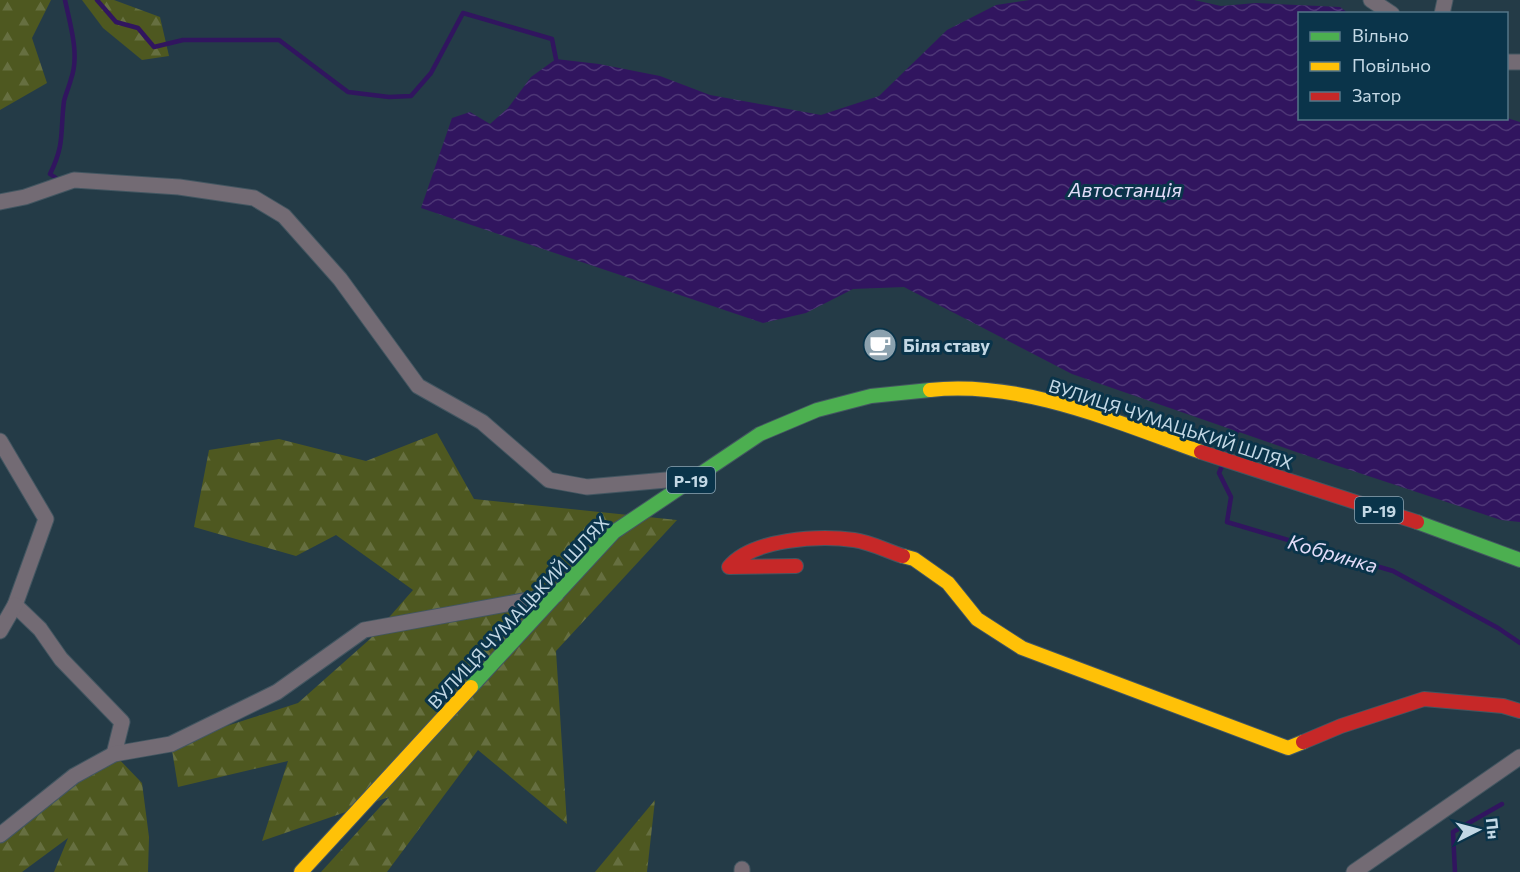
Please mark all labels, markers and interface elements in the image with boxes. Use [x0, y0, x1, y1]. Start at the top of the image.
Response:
legend [1298, 12, 1508, 120]
text: Вільно [1352, 24, 1409, 46]
text: Повільно [1352, 54, 1431, 76]
text: Затор [1352, 84, 1401, 106]
water label: Автостанція [1067, 177, 1182, 201]
cafe icon: Біля ставу [862, 327, 898, 363]
place label: Біля ставу [903, 334, 990, 356]
street label: ВУЛИЦЯ ЧУМАЦЬКИЙ ШЛЯХ [1046, 374, 1296, 474]
road number: Р-19 [667, 467, 715, 493]
road number: Р-19 [1355, 497, 1403, 523]
street label: ВУЛИЦЯ ЧУМАЦЬКИЙ ШЛЯХ [423, 511, 613, 713]
water label: Кобринка [1285, 529, 1381, 577]
north arrow [1448, 800, 1508, 860]
text: Пн [1483, 817, 1504, 840]

